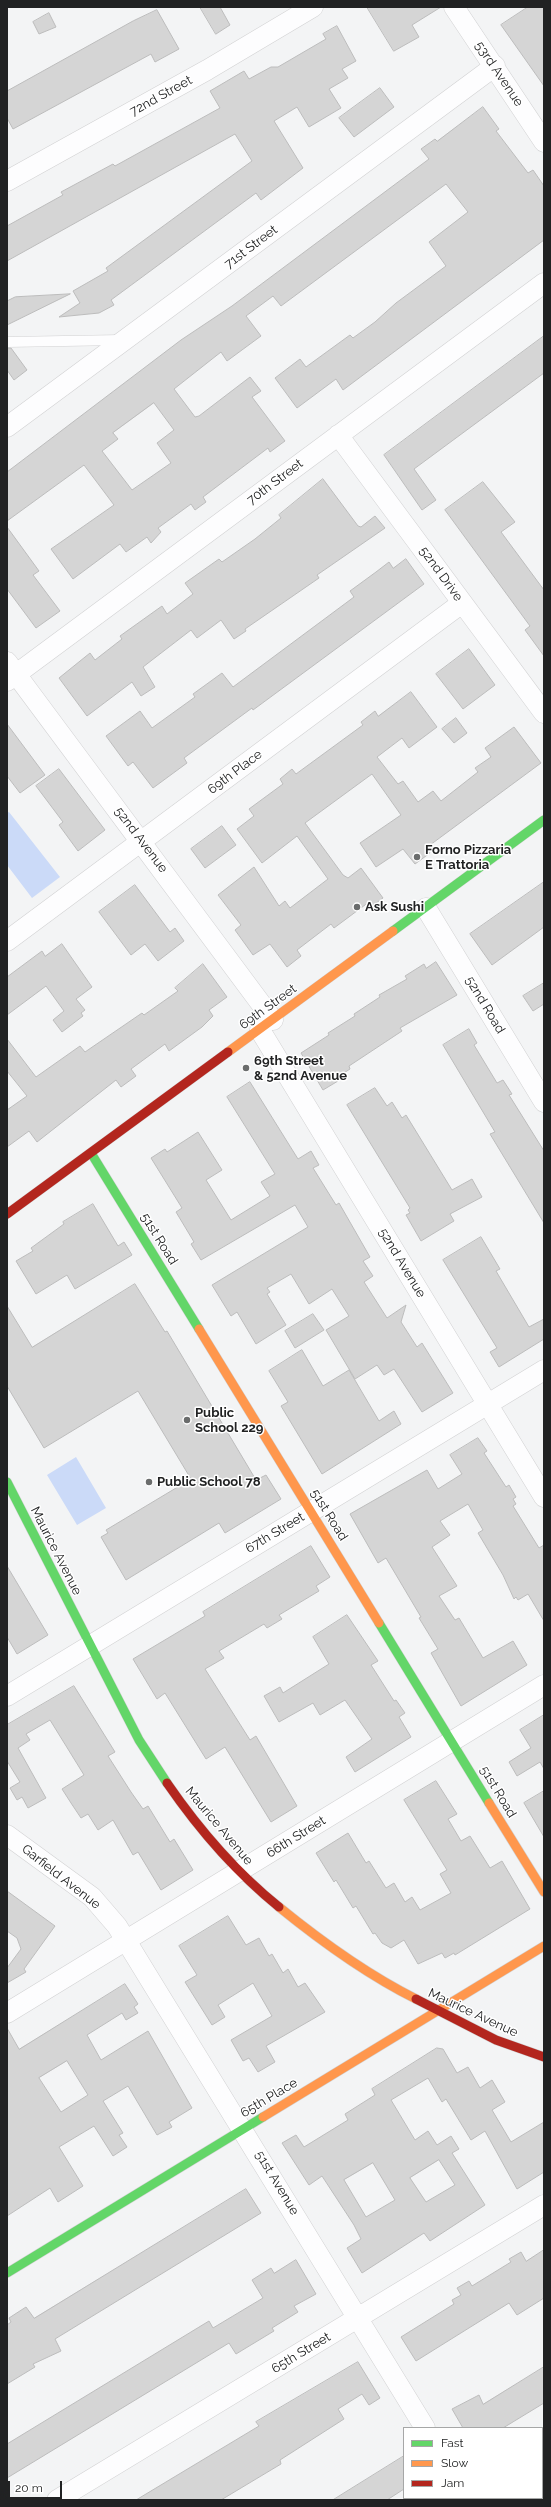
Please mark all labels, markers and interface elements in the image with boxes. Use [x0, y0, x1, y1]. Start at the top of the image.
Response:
street label: 53rd Avenue [471, 38, 527, 110]
street label: 72nd Street [127, 73, 195, 119]
street label: 71st Street [221, 222, 281, 272]
street label: 70th Street [244, 456, 306, 508]
street label: 52nd Drive [416, 544, 466, 604]
street label: 69th Place [205, 746, 265, 798]
street label: 52nd Avenue [111, 804, 171, 876]
place label: Forno Pizzaria E Trattoria [425, 842, 511, 873]
marker: Forno Pizzaria E Trattoria [412, 852, 422, 862]
place label: Ask Sushi [365, 899, 424, 915]
marker: Ask Sushi [352, 902, 362, 912]
street label: 52nd Road [462, 974, 508, 1036]
street label: 69th Street [236, 981, 300, 1033]
place label: 69th Street & 52nd Avenue [254, 1053, 347, 1084]
marker: 69th Street & 52nd Avenue [241, 1063, 251, 1073]
street label: 51st Road [137, 1210, 181, 1268]
street label: 52nd Avenue [375, 1225, 429, 1301]
place label: Public School 229 [195, 1405, 263, 1436]
marker: Public School 229 [182, 1415, 192, 1425]
place label: Public School 78 [157, 1474, 261, 1490]
marker: Public School 78 [144, 1477, 154, 1487]
street label: 51st Road [307, 1486, 351, 1544]
street label: Maurice Avenue [27, 1504, 85, 1598]
street label: 67th Street [243, 1509, 307, 1557]
street label: 51st Road [476, 1763, 520, 1821]
street label: Maurice Avenue [182, 1784, 256, 1868]
street label: 66th Street [263, 1813, 329, 1861]
street label: Garfield Avenue [18, 1841, 104, 1913]
street label: Maurice Avenue [426, 1985, 520, 2041]
street label: 65th Place [238, 2075, 300, 2121]
street label: 51st Avenue [252, 2148, 302, 2218]
street label: 65th Street [269, 2329, 333, 2377]
legend [403, 2427, 543, 2499]
text: Fast [441, 2436, 464, 2450]
text: Slow [441, 2456, 468, 2470]
scale bar [10, 2473, 64, 2499]
text: Jam [441, 2476, 464, 2490]
text: 20 m [15, 2481, 43, 2495]

